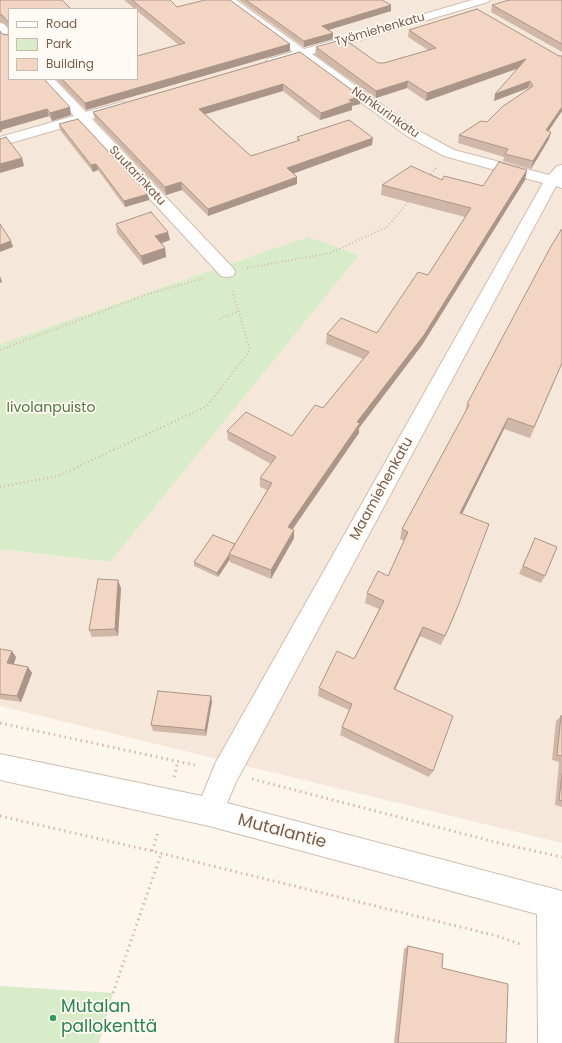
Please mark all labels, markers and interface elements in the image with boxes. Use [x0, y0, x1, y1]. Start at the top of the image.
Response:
legend [8, 8, 138, 80]
street label: Työmiehenkatu [333, 10, 427, 50]
text: Road [46, 15, 77, 32]
text: Park [46, 35, 72, 52]
text: Building [46, 55, 94, 72]
street label: Nahkurinkatu [348, 84, 422, 142]
street label: Suutarinkatu [106, 143, 168, 209]
park label: Iivolanpuisto [7, 400, 95, 416]
street label: Maamiehenkatu [347, 435, 417, 543]
street label: Mutalantie [236, 810, 328, 854]
place label: Mutalan pallokenttä [61, 998, 157, 1038]
marker: Mutalan pallokenttä [48, 1013, 58, 1023]

